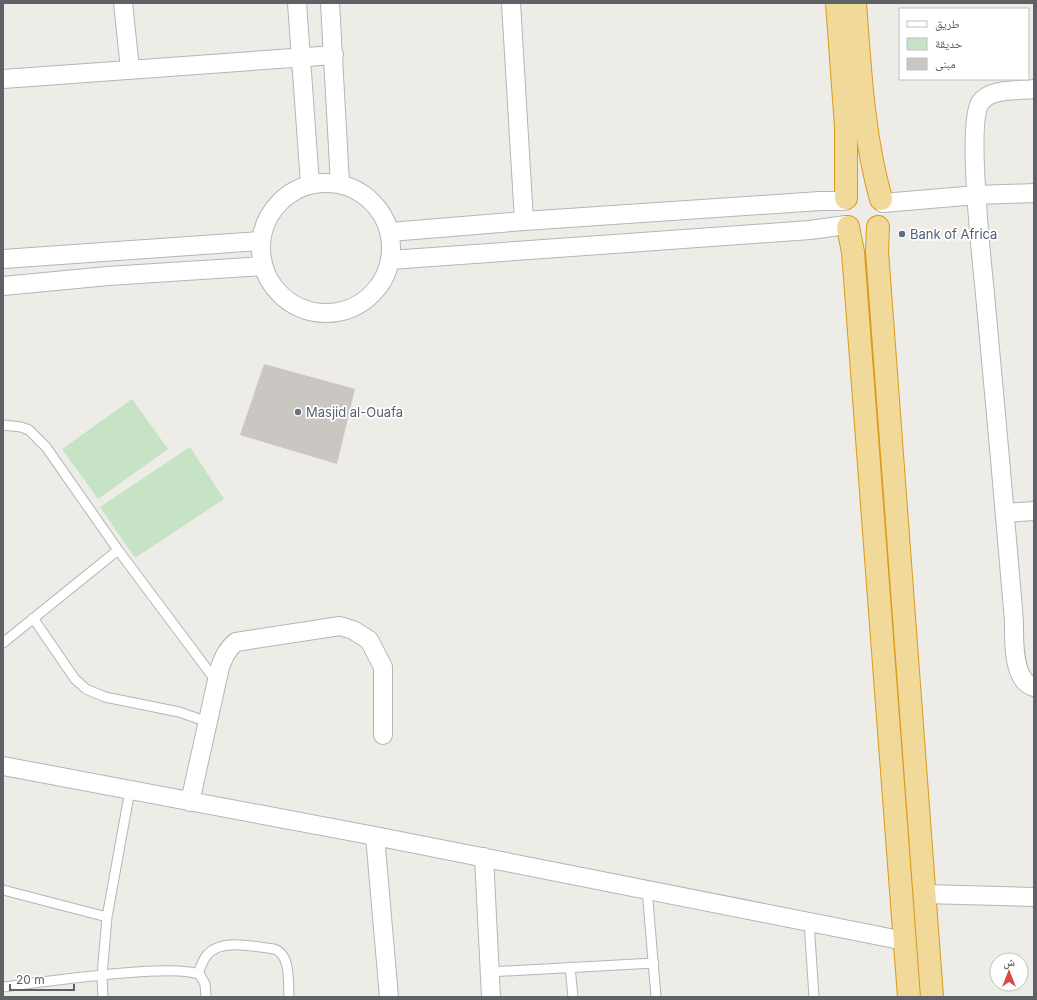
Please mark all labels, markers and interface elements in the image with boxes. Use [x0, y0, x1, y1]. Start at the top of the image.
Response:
legend [899, 8, 1029, 80]
text: طريق [935, 16, 960, 31]
text: حديقة [935, 36, 963, 51]
text: مبنى [935, 56, 956, 71]
place label: Bank of Africa [910, 226, 997, 242]
marker: Bank of Africa [897, 229, 907, 239]
place label: Masjid al-Ouafa [306, 404, 403, 420]
marker: Masjid al-Ouafa [293, 407, 303, 417]
north arrow [989, 952, 1029, 992]
text: ش [1003, 955, 1015, 970]
scale bar [10, 966, 74, 992]
text: 20 m [16, 972, 45, 987]

